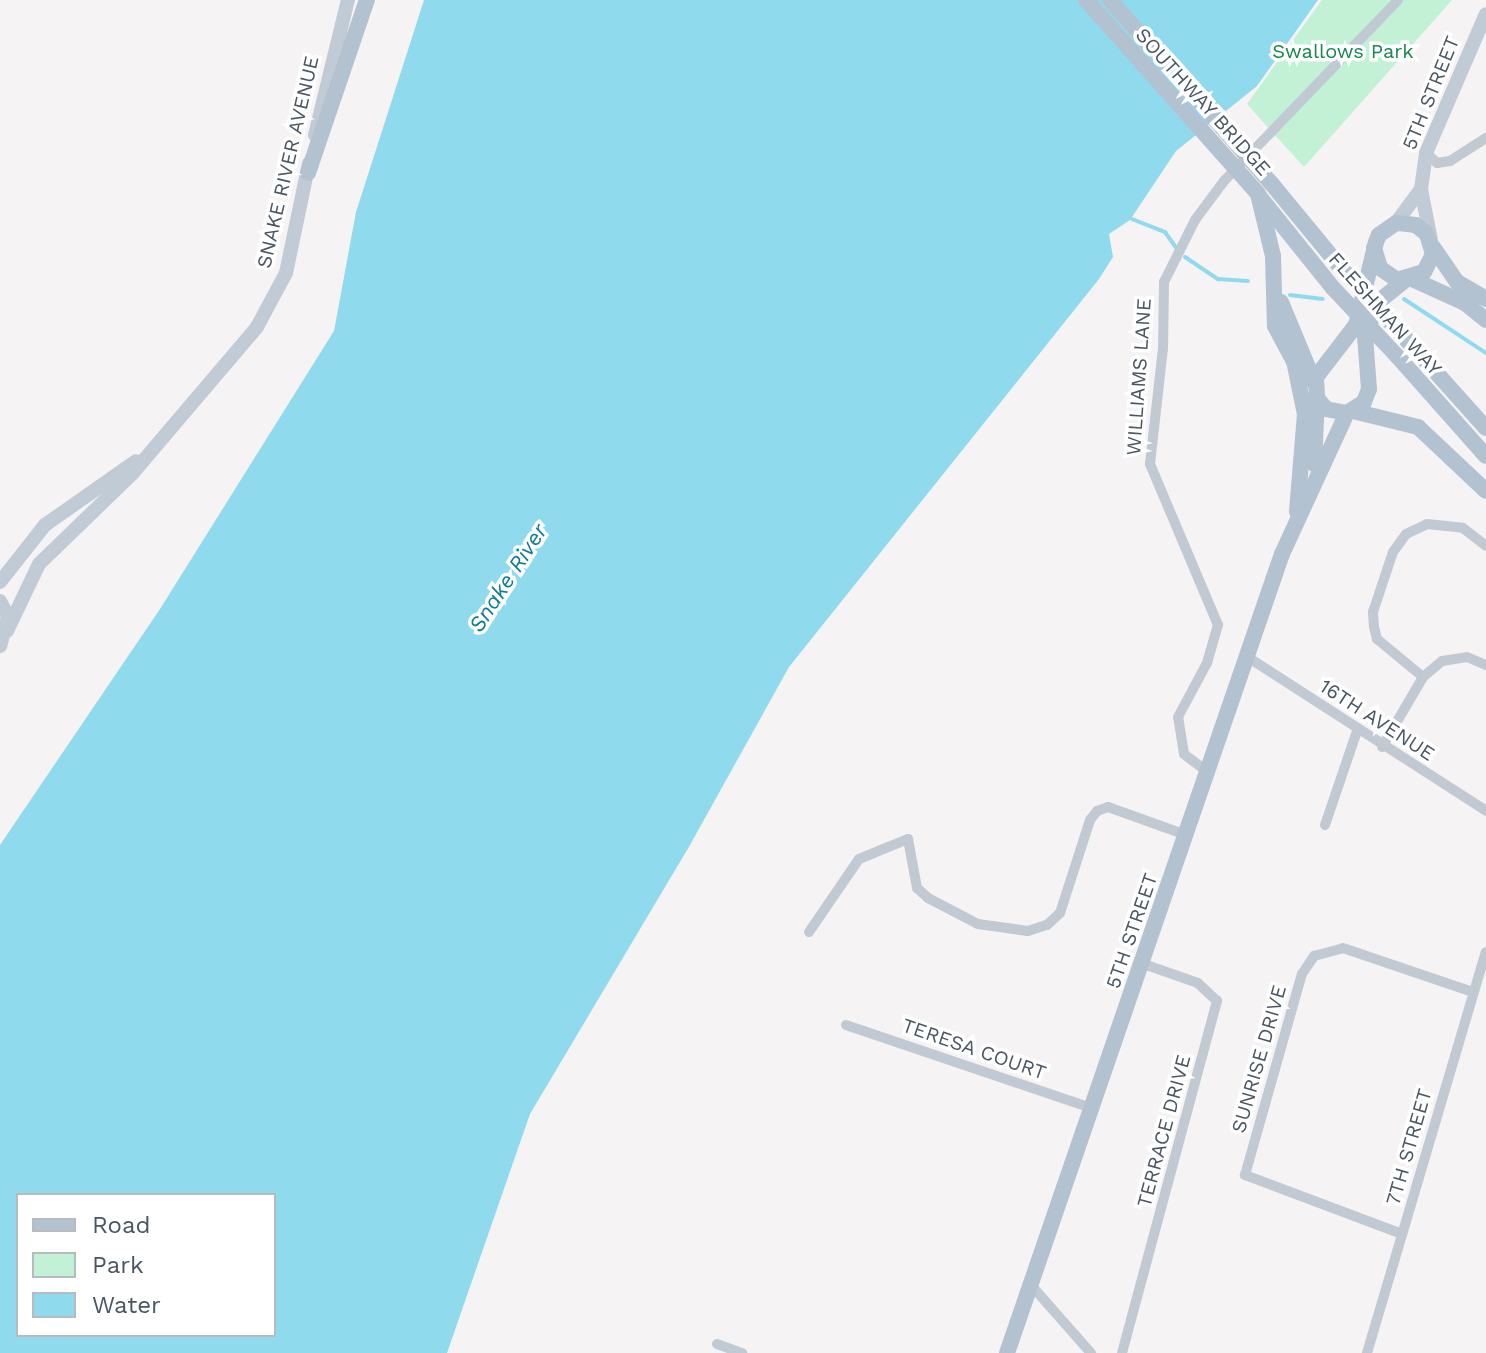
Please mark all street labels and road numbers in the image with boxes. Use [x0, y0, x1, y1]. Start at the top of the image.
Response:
street label: SOUTHWAY BRIDGE [1130, 23, 1276, 181]
street label: 5TH STREET [1397, 33, 1465, 153]
street label: SNAKE RIVER AVENUE [252, 53, 324, 271]
street label: FLESHMAN WAY [1323, 247, 1447, 381]
street label: WILLIAMS LANE [1122, 298, 1156, 456]
street label: 16TH AVENUE [1315, 674, 1439, 766]
street label: 5TH STREET [1101, 870, 1163, 992]
street label: SUNRISE DRIVE [1226, 982, 1292, 1136]
street label: TERESA COURT [899, 1013, 1049, 1085]
street label: TERRACE DRIVE [1132, 1052, 1196, 1210]
street label: 7TH STREET [1381, 1086, 1437, 1208]

